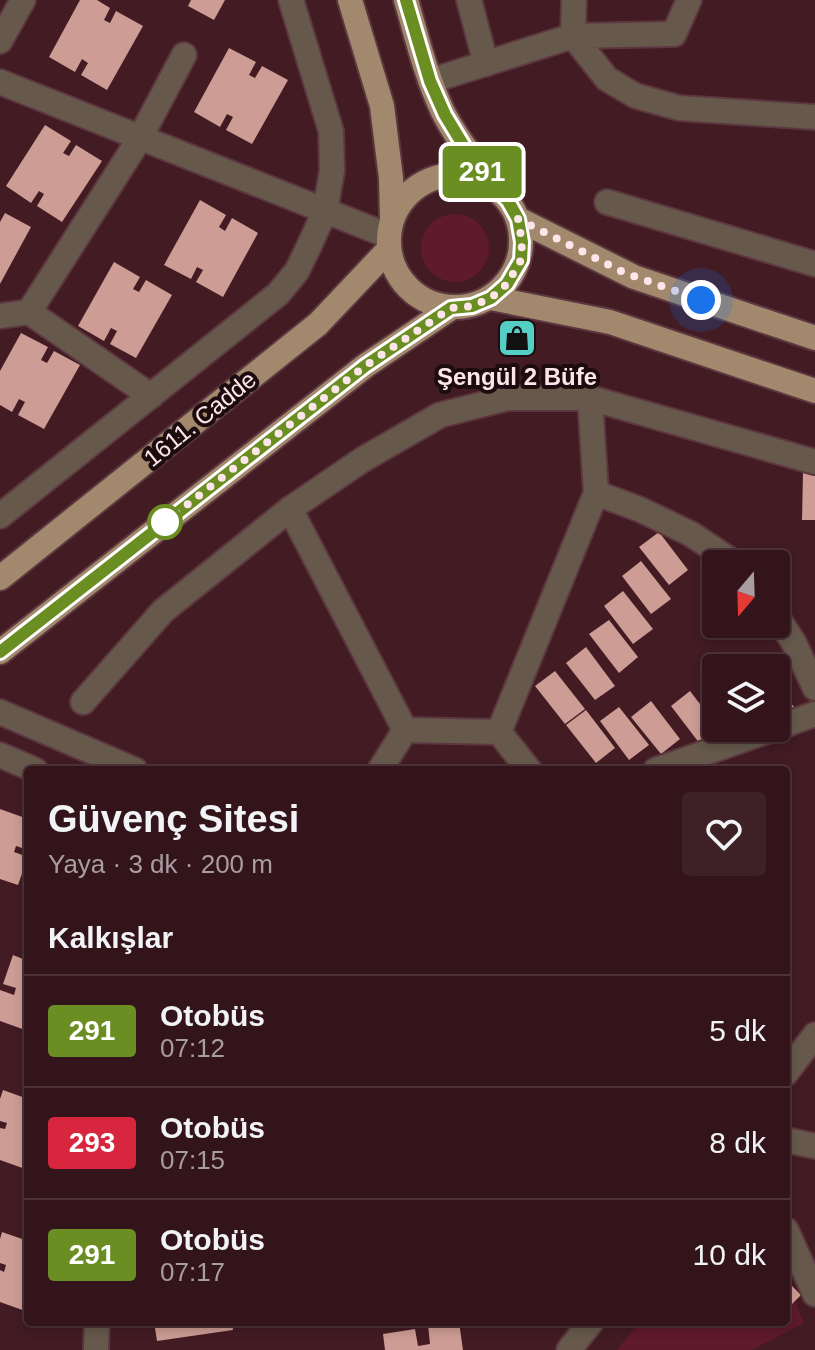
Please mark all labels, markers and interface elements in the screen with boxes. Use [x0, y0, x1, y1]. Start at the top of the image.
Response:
line badge: 291 [436, 146, 528, 198]
text: 291 [459, 156, 505, 187]
your location [681, 280, 721, 320]
shop icon: Şengül 2 Büfe [496, 317, 538, 359]
place label: Şengül 2 Büfe [437, 363, 597, 390]
street label: 1611. Cadde [138, 365, 261, 472]
unlabelled marker [148, 505, 182, 539]
north arrow [702, 550, 790, 638]
map controls [702, 550, 790, 742]
button: layers [702, 654, 790, 742]
button: heart [682, 792, 766, 876]
text: Güvenç Sitesi [48, 798, 299, 840]
text: Yaya · 3 dk · 200 m [48, 849, 273, 879]
text: Kalkışlar [48, 921, 173, 954]
text: Otobüs [160, 999, 265, 1032]
text: 5 dk [709, 1014, 766, 1047]
text: 291 [69, 1015, 115, 1046]
text: 07:12 [160, 1033, 225, 1063]
text: Otobüs [160, 1111, 265, 1144]
text: 8 dk [709, 1126, 766, 1159]
text: 293 [69, 1127, 115, 1158]
text: 07:15 [160, 1145, 225, 1175]
text: Otobüs [160, 1223, 265, 1256]
text: 10 dk [693, 1238, 766, 1271]
text: 291 [69, 1239, 115, 1270]
text: 07:17 [160, 1257, 225, 1287]

